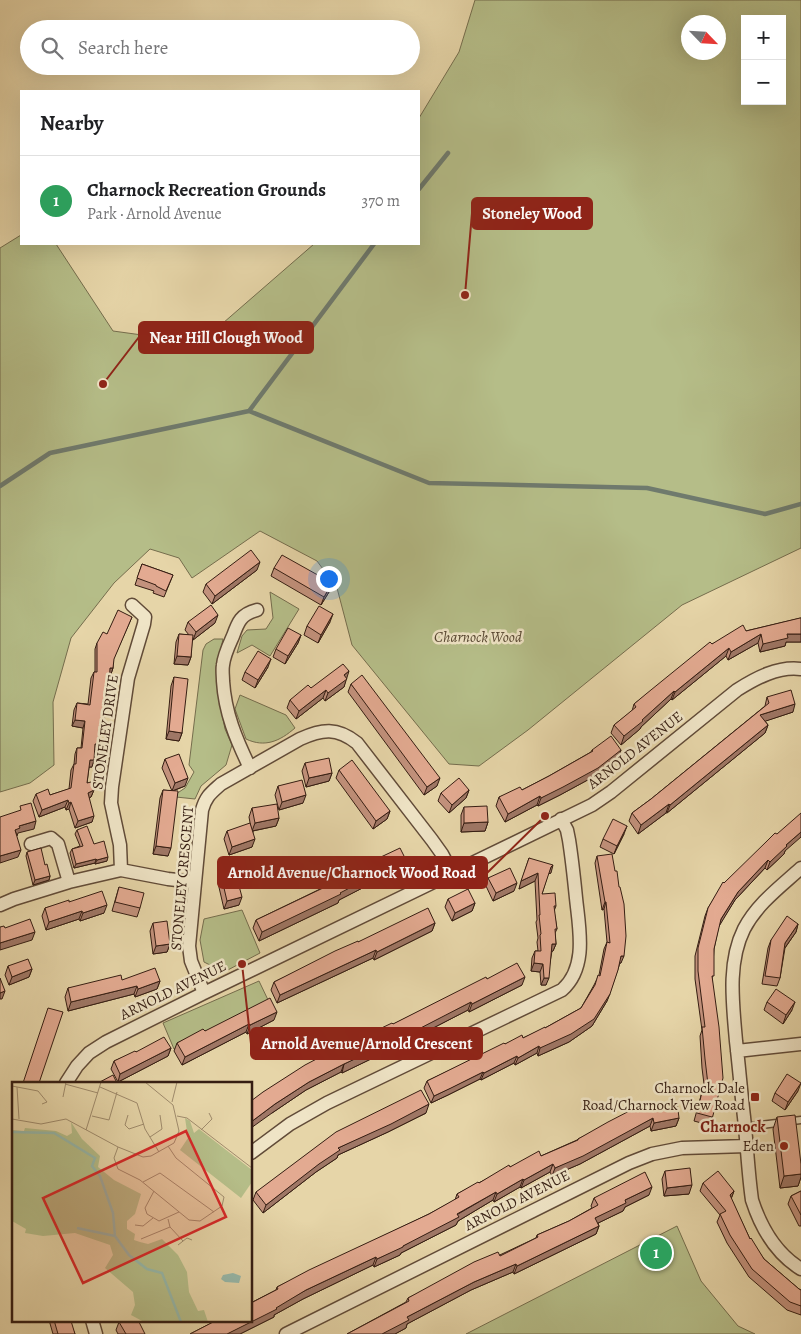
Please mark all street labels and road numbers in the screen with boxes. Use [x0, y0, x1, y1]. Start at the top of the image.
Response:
street label: STONELEY DRIVE [87, 673, 123, 791]
street label: ARNOLD AVENUE [582, 706, 687, 794]
street label: STONELEY CRESCENT [166, 804, 198, 951]
street label: ARNOLD AVENUE [116, 956, 229, 1025]
street label: ARNOLD AVENUE [460, 1165, 573, 1236]

